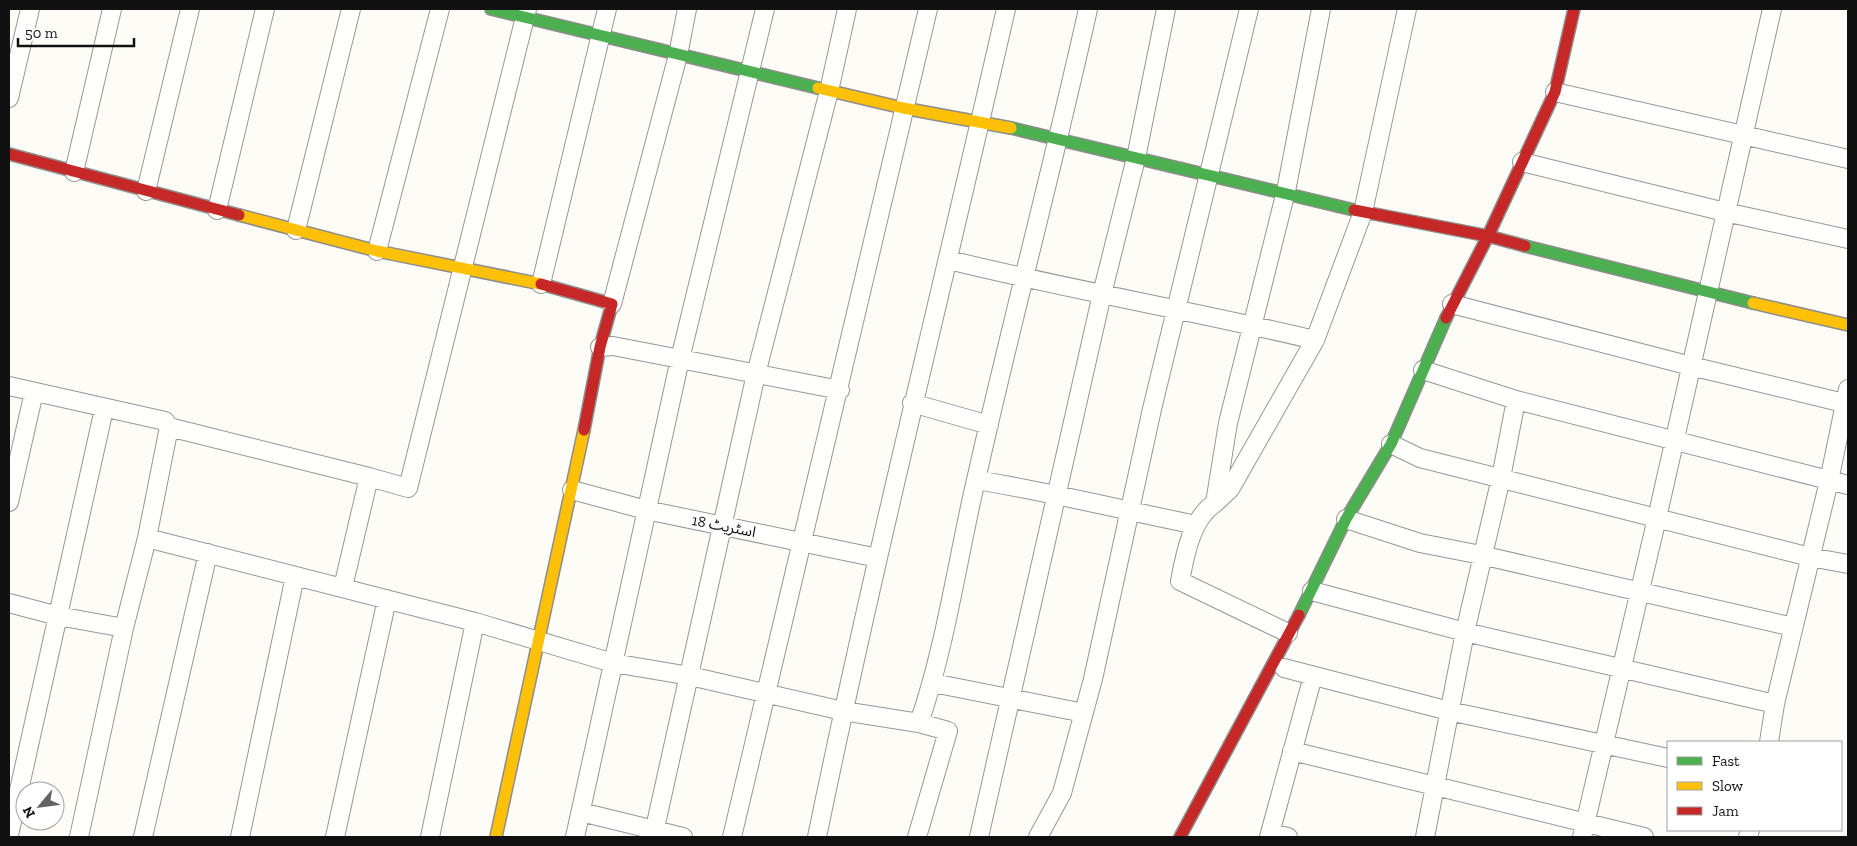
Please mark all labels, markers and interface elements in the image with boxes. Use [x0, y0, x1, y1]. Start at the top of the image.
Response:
scale bar [18, 15, 134, 47]
text: 50 m [25, 24, 58, 42]
street label: اسٹریٹ 18 [691, 511, 757, 541]
legend [1667, 741, 1842, 831]
text: Fast [1712, 752, 1740, 770]
text: Slow [1712, 777, 1744, 795]
north arrow [15, 781, 65, 831]
text: Jam [1712, 802, 1739, 820]
text: N [19, 803, 39, 821]

